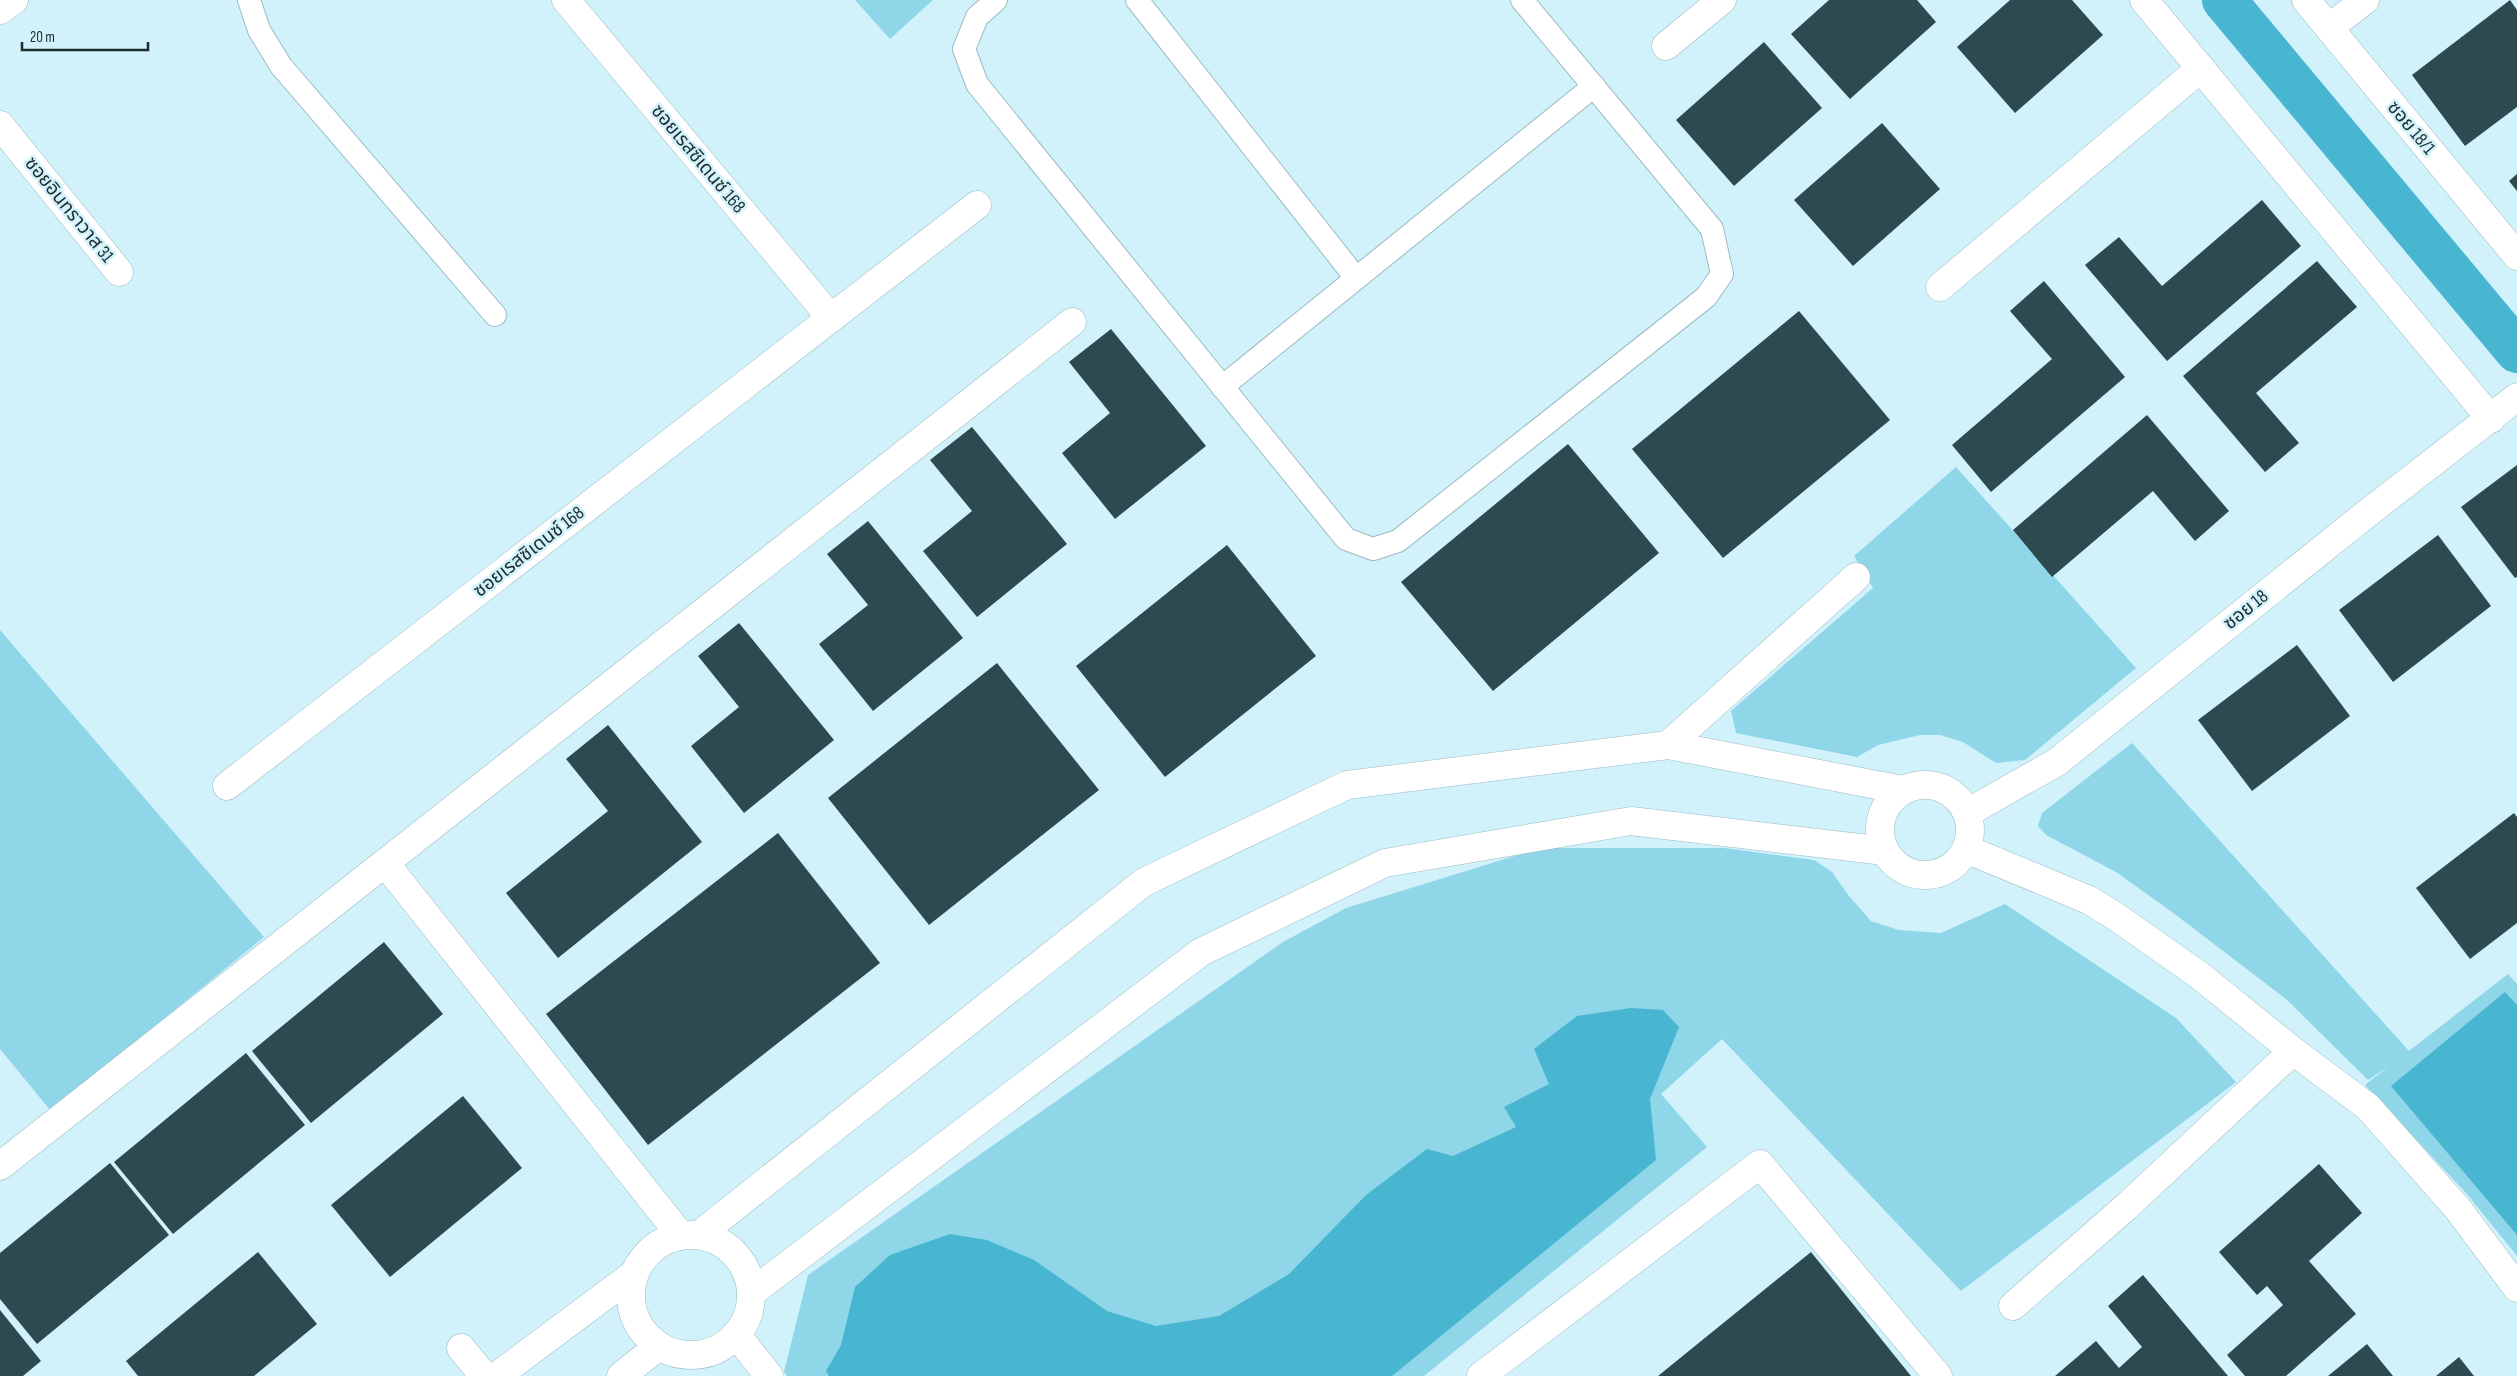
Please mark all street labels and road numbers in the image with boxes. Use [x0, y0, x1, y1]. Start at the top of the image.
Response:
street label: ซอย 18/1 [2382, 97, 2440, 160]
street label: ซอยเรสซิเดนซ์ 168 [646, 100, 750, 218]
street label: ซอยอินทราวาส 31 [19, 152, 119, 268]
street label: ซอยเรสซิเดนซ์ 168 [469, 502, 589, 602]
street label: ซอย 18 [2219, 585, 2273, 635]

